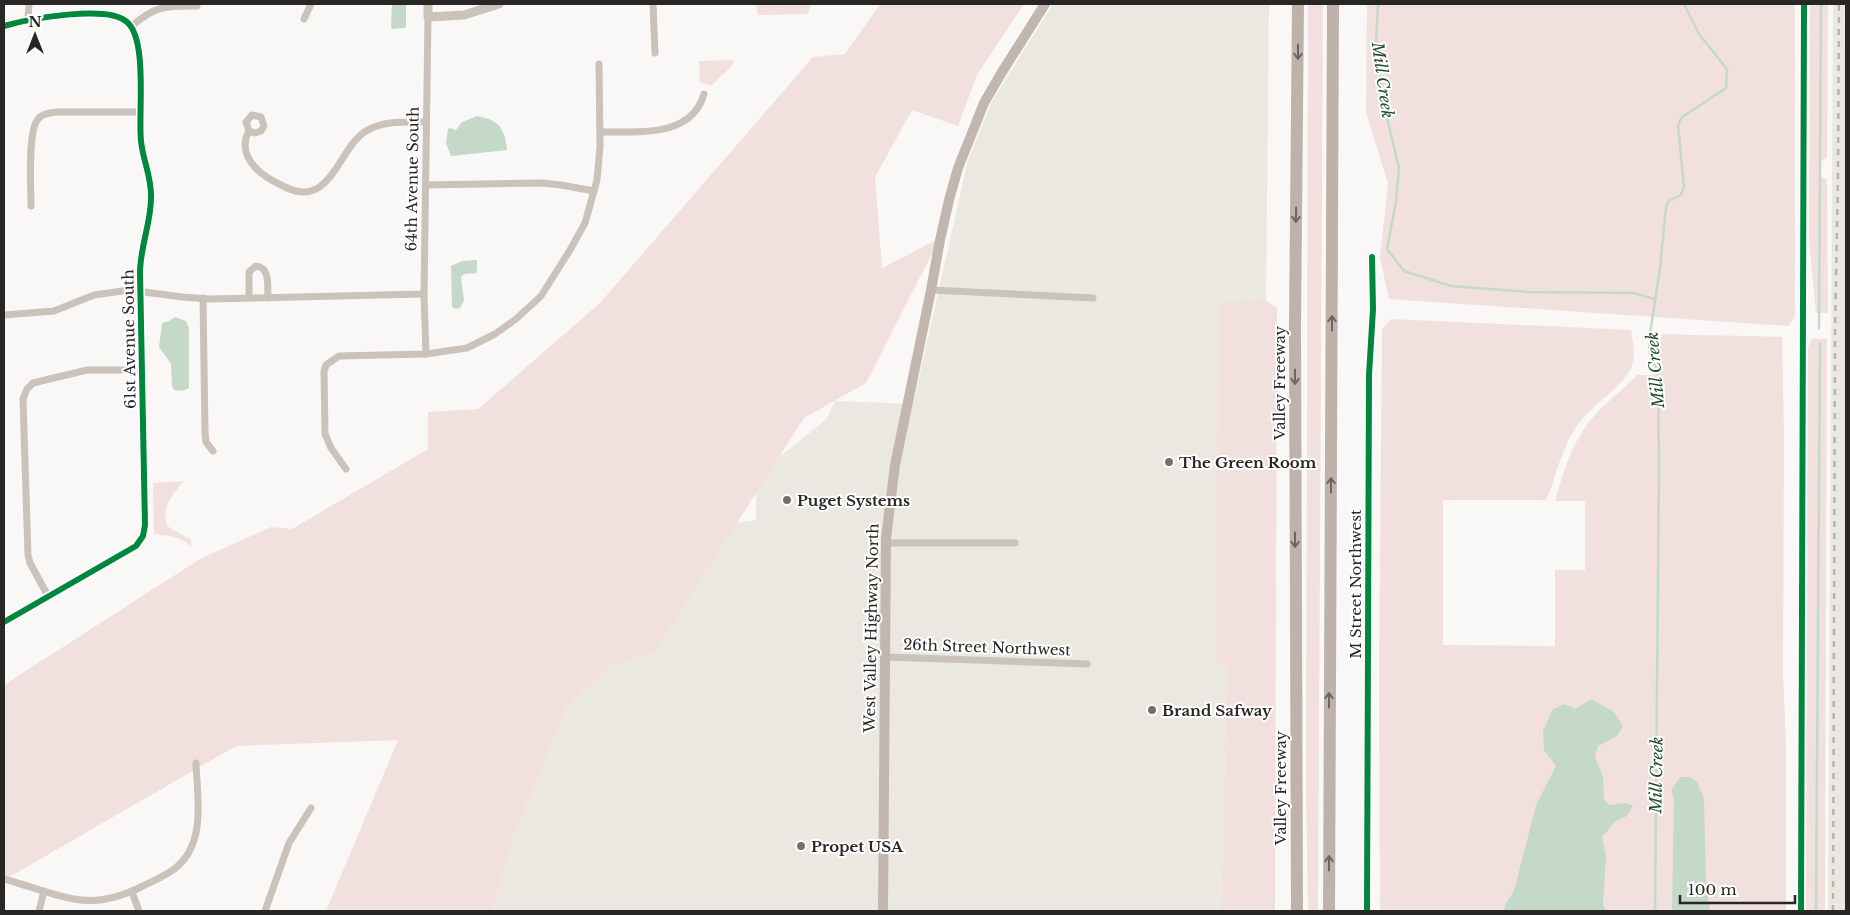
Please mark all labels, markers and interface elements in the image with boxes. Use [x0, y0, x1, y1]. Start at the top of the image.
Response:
north arrow [10, 10, 60, 60]
text: N [28, 13, 42, 31]
water label: Mill Creek [1368, 40, 1398, 119]
one-way arrow [1293, 44, 1303, 60]
street label: 64th Avenue South [401, 106, 423, 252]
one-way arrow [1291, 206, 1301, 223]
street label: 61st Avenue South [118, 269, 140, 409]
one-way arrow [1327, 315, 1337, 331]
street label: Valley Freeway [1270, 325, 1289, 441]
water label: Mill Creek [1642, 331, 1668, 410]
one-way arrow [1290, 369, 1300, 385]
place label: The Green Room [1179, 453, 1317, 472]
marker: The Green Room [1163, 456, 1175, 468]
one-way arrow [1326, 477, 1336, 494]
place label: Puget Systems [797, 491, 910, 510]
marker: Puget Systems [781, 494, 793, 506]
street label: M Street Northwest [1346, 509, 1365, 659]
street label: West Valley Highway North [860, 523, 882, 734]
one-way arrow [1290, 532, 1300, 548]
street label: 26th Street Northwest [903, 635, 1072, 659]
one-way arrow [1324, 692, 1334, 708]
place label: Brand Safway [1162, 701, 1272, 720]
marker: Brand Safway [1146, 704, 1158, 716]
street label: Valley Freeway [1271, 730, 1290, 846]
water label: Mill Creek [1645, 736, 1667, 815]
place label: Propet USA [811, 837, 904, 856]
marker: Propet USA [795, 840, 807, 852]
one-way arrow [1324, 855, 1334, 871]
scale bar [1680, 872, 1795, 904]
text: 100 m [1688, 880, 1737, 899]

